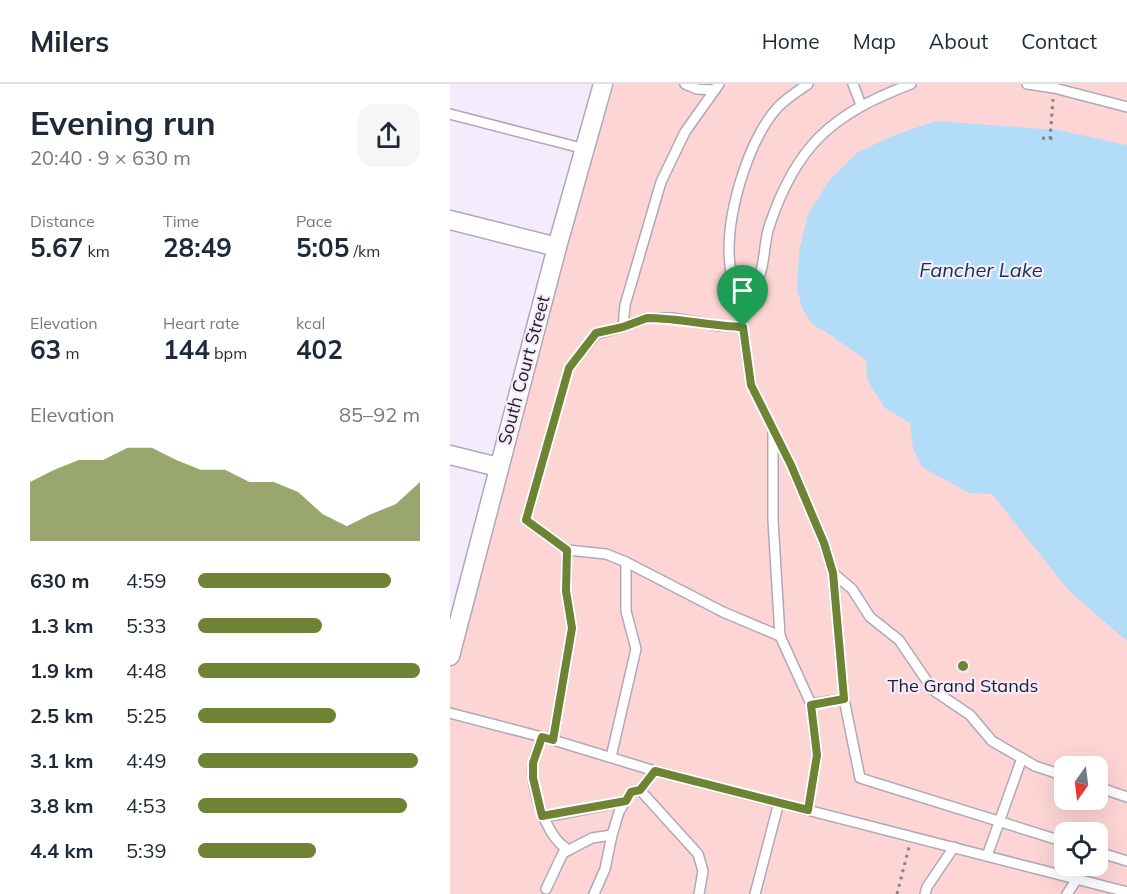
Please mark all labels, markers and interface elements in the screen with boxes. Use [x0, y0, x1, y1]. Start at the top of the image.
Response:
text: Milers [30, 24, 109, 59]
text: Home [762, 28, 820, 54]
text: Map [853, 28, 896, 54]
text: About [929, 28, 988, 54]
text: Contact [1021, 28, 1097, 54]
text: Evening run [30, 102, 216, 143]
button: share [357, 104, 420, 167]
text: 20:40 · 9 × 630 m [30, 145, 191, 170]
text: Distance [30, 211, 95, 231]
text: Time [163, 211, 199, 231]
text: Pace [296, 211, 332, 231]
text: 5.67 [30, 231, 83, 264]
text: 28:49 [163, 231, 232, 264]
text: 5:05 [296, 231, 349, 264]
text: km [83, 241, 110, 261]
text: /km [349, 241, 380, 261]
water label: Fancher Lake [919, 257, 1043, 282]
pin [717, 265, 768, 327]
icon: arrive [726, 274, 759, 307]
street label: South Court Street [493, 293, 554, 447]
text: Elevation [30, 313, 98, 333]
text: Heart rate [163, 313, 239, 333]
text: kcal [296, 313, 325, 333]
text: 63 [30, 333, 61, 366]
text: 144 [163, 333, 210, 366]
text: 402 [296, 333, 343, 366]
text: m [61, 343, 79, 363]
text: bpm [210, 343, 247, 363]
text: Elevation [30, 402, 115, 427]
text: 85–92 m [339, 402, 420, 427]
text: 630 m [30, 568, 89, 593]
text: 4:59 [126, 568, 167, 593]
text: 1.3 km [30, 613, 93, 638]
text: 5:33 [126, 613, 167, 638]
text: 1.9 km [30, 658, 93, 683]
text: 4:48 [126, 658, 167, 683]
marker: The Grand Stands [956, 659, 970, 673]
place label: The Grand Stands [888, 674, 1039, 697]
text: 2.5 km [30, 703, 93, 728]
text: 5:25 [126, 703, 167, 728]
text: 3.1 km [30, 748, 93, 773]
text: 4:49 [126, 748, 167, 773]
north arrow [1054, 756, 1108, 810]
map controls [1054, 756, 1108, 876]
text: 3.8 km [30, 793, 93, 818]
text: 4:53 [126, 793, 167, 818]
button: locate [1054, 822, 1108, 876]
text: 4.4 km [30, 838, 93, 863]
text: 5:39 [126, 838, 167, 863]

